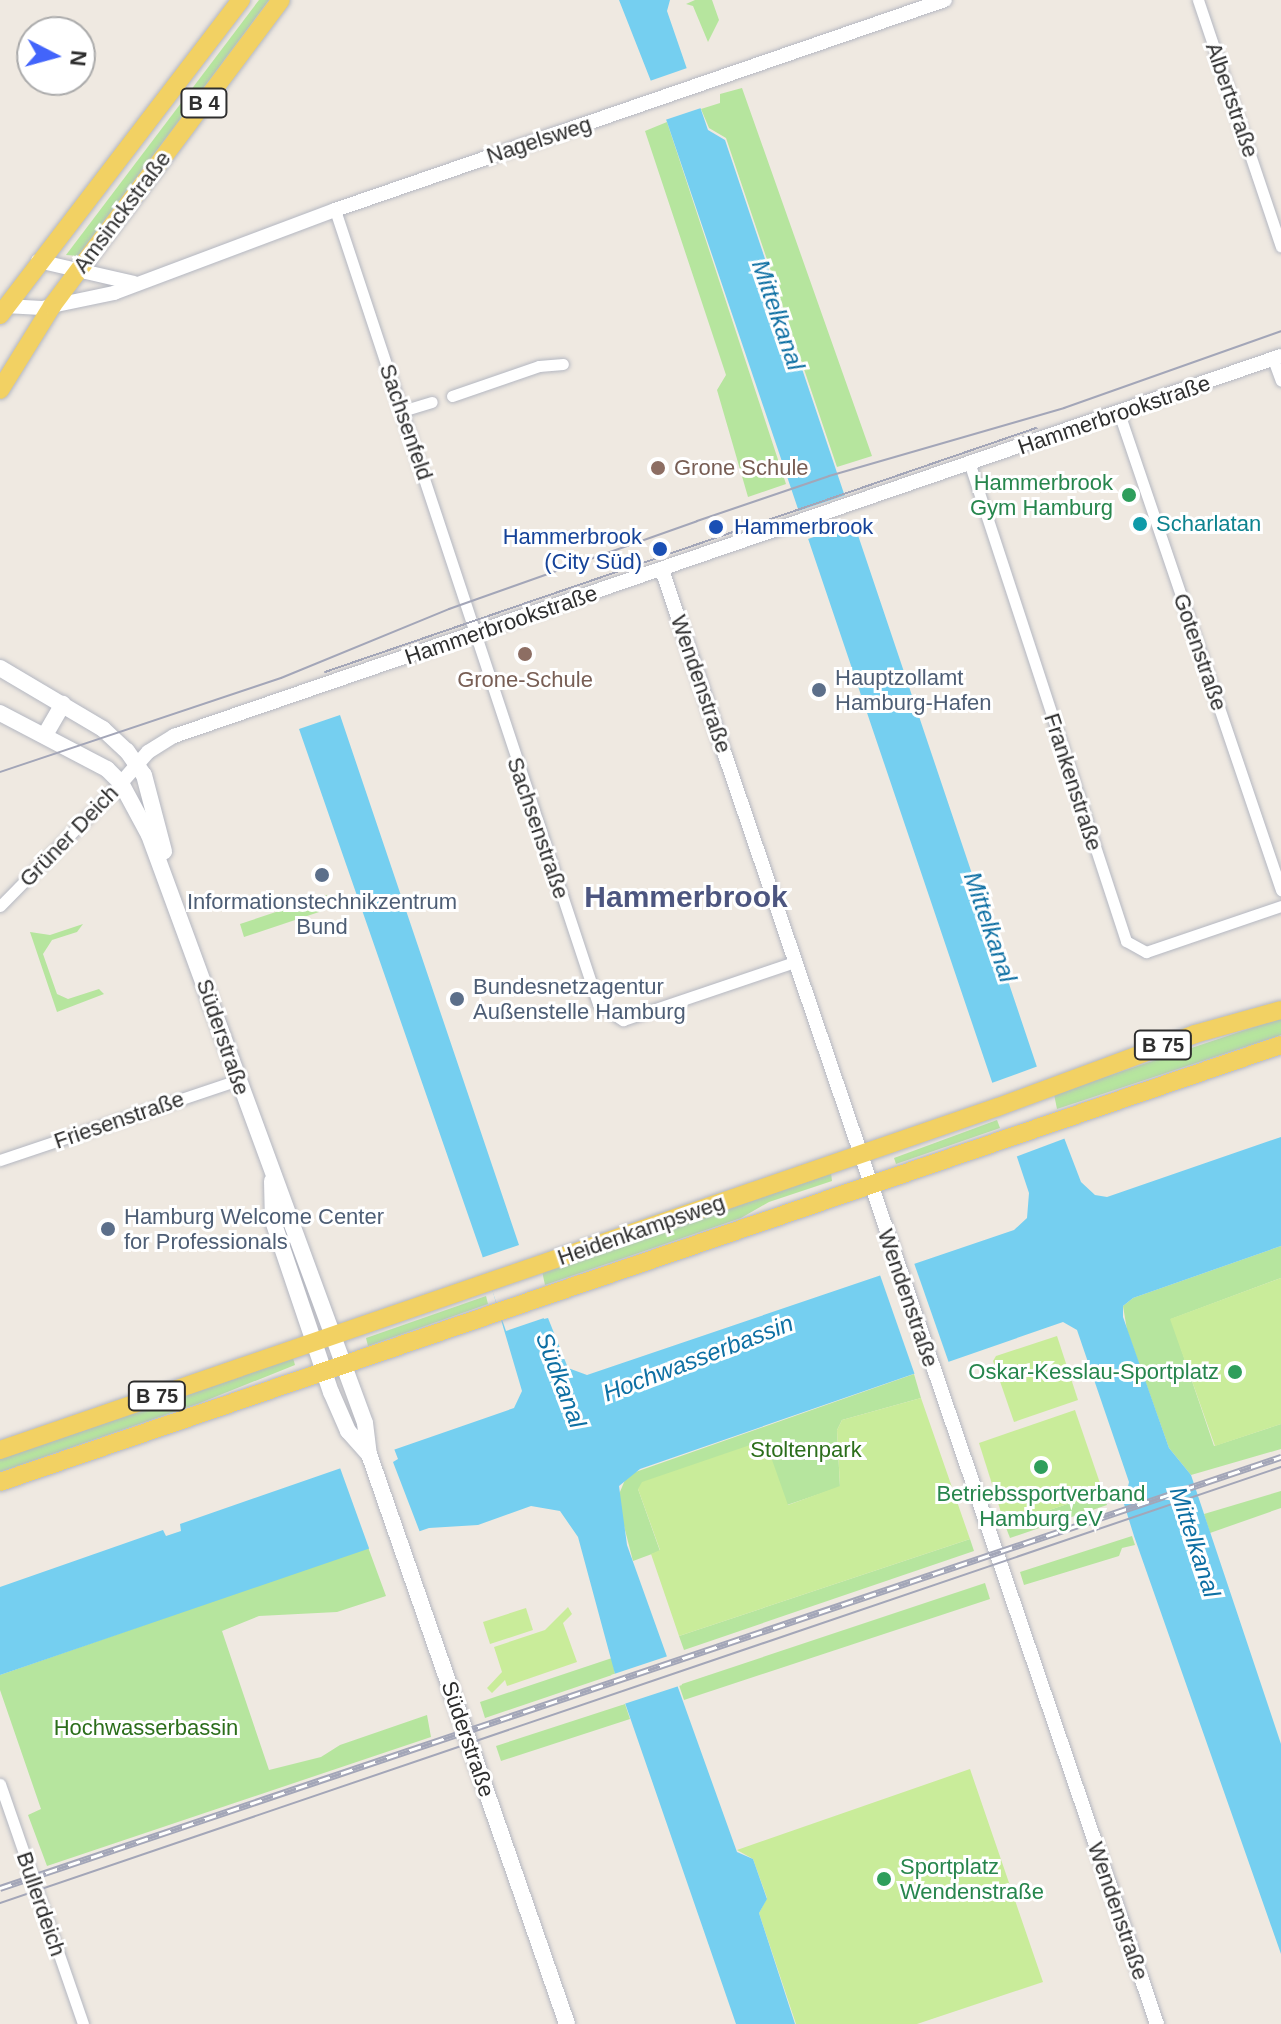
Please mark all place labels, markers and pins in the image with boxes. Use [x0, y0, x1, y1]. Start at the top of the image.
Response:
place label: Grone Schule [674, 455, 809, 481]
marker: Grone Schule [649, 459, 667, 477]
place label: Hammerbrook Gym Hamburg [970, 469, 1113, 520]
marker: Hammerbrook Gym Hamburg [1120, 486, 1138, 504]
place label: Scharlatan [1156, 511, 1261, 537]
place label: Hammerbrook [734, 514, 873, 540]
marker: Scharlatan [1131, 515, 1149, 533]
marker: Hammerbrook [705, 516, 727, 538]
place label: Hammerbrook (City Süd) [503, 523, 642, 574]
marker: Hammerbrook (City Süd) [649, 538, 671, 560]
marker: Grone-Schule [516, 645, 534, 663]
place label: Hauptzollamt Hamburg-Hafen [835, 664, 992, 716]
place label: Grone-Schule [457, 667, 593, 693]
marker: Hauptzollamt Hamburg-Hafen [810, 681, 828, 699]
marker: Informationstechnikzentrum Bund [313, 866, 331, 884]
place label: Informationstechnikzentrum Bund [187, 888, 457, 940]
place label: Bundesnetzagentur Außenstelle Hamburg [473, 973, 686, 1024]
marker: Bundesnetzagentur Außenstelle Hamburg [448, 990, 466, 1008]
place label: Hamburg Welcome Center for Professionals [124, 1203, 384, 1254]
marker: Hamburg Welcome Center for Professionals [99, 1220, 117, 1238]
place label: Oskar-Kesslau-Sportplatz [968, 1359, 1219, 1385]
marker: Oskar-Kesslau-Sportplatz [1226, 1363, 1244, 1381]
marker: Betriebssportverband Hamburg eV [1032, 1458, 1050, 1476]
place label: Betriebssportverband Hamburg eV [936, 1480, 1146, 1532]
place label: Sportplatz Wendenstraße [900, 1853, 1044, 1904]
marker: Sportplatz Wendenstraße [875, 1870, 893, 1888]

